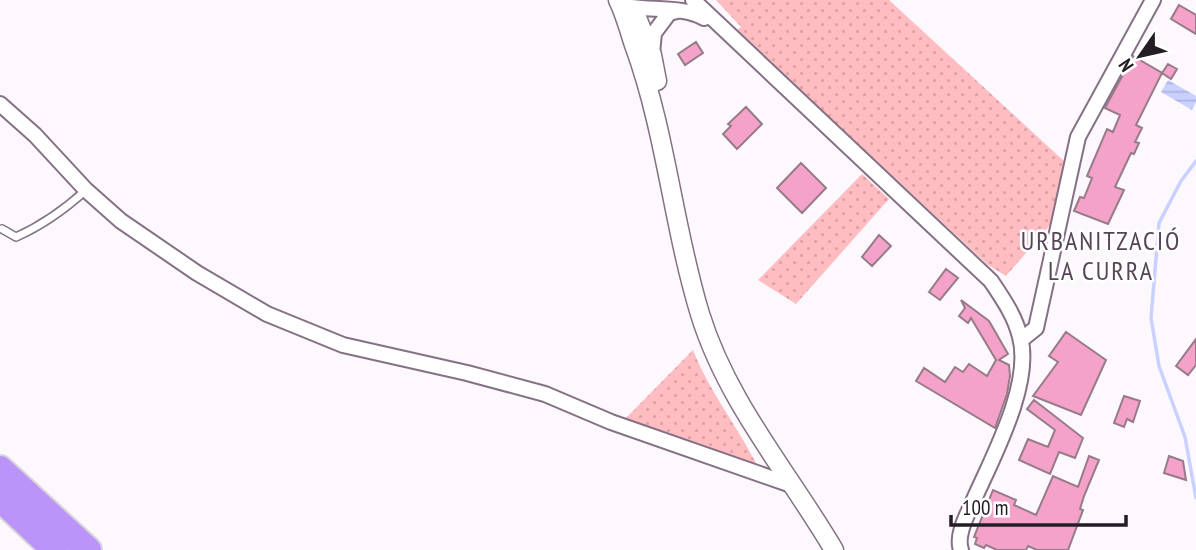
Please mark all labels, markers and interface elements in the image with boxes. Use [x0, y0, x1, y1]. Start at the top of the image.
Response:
north arrow [1105, 21, 1175, 91]
text: N [1113, 55, 1139, 76]
district label: URBANITZACIÓ LA CURRA [1021, 224, 1181, 287]
scale bar [951, 484, 1126, 528]
text: 100 m [962, 494, 1008, 521]

